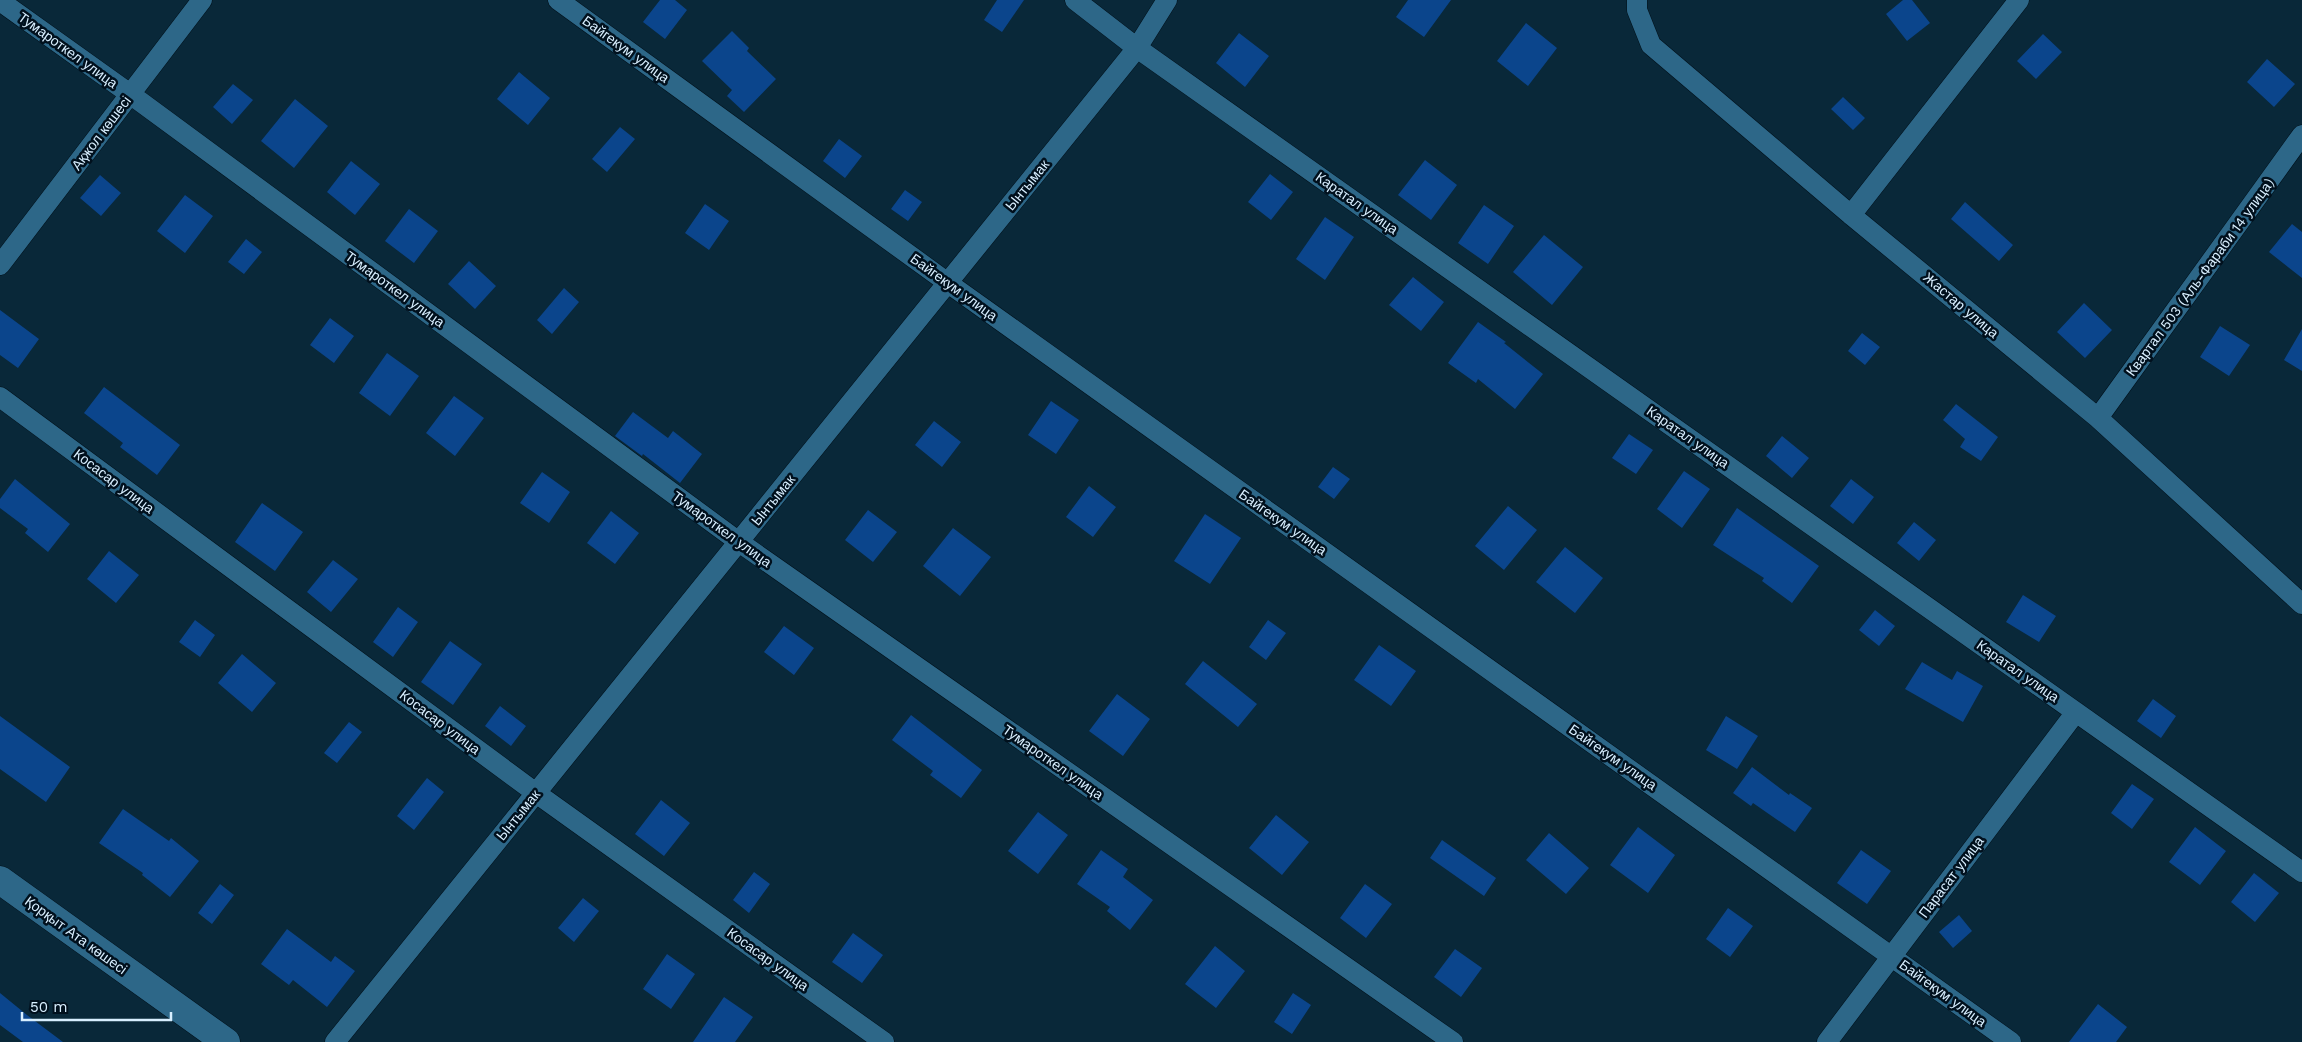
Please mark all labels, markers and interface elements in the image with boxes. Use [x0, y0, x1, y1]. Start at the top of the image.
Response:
street label: Тумароткел улица [15, 9, 121, 91]
street label: Байгекум улица [579, 12, 673, 86]
street label: Ақжол көшесі [68, 93, 134, 173]
street label: Ынтымак [1002, 156, 1053, 213]
street label: Каратал улица [1313, 169, 1401, 237]
street label: Квартал 503 (Аль-Фараби 14 улица) [2123, 175, 2277, 379]
street label: Тумароткел улица [342, 248, 448, 330]
street label: Байгекум улица [907, 250, 1001, 324]
street label: Жастар улица [1920, 269, 2002, 341]
street label: Каратал улица [1644, 403, 1732, 471]
street label: Косасар улица [71, 446, 158, 517]
street label: Ынтымак [748, 471, 799, 528]
street label: Байгекум улица [1236, 486, 1330, 558]
street label: Тумароткел улица [669, 488, 775, 570]
street label: Каратал улица [1974, 637, 2062, 705]
street label: Косасар улица [397, 687, 484, 758]
street label: Тумароткел улица [1000, 721, 1106, 803]
street label: Байгекум улица [1566, 721, 1660, 793]
street label: Ынтымак [493, 786, 544, 843]
street label: Парасат улица [1915, 833, 1987, 921]
street label: Қорқыт Ата көшесі [22, 893, 130, 977]
street label: Косасар улица [724, 924, 812, 994]
street label: Байгекум улица [1896, 956, 1990, 1030]
scale bar [22, 990, 171, 1022]
text: 50 m [30, 998, 67, 1016]

